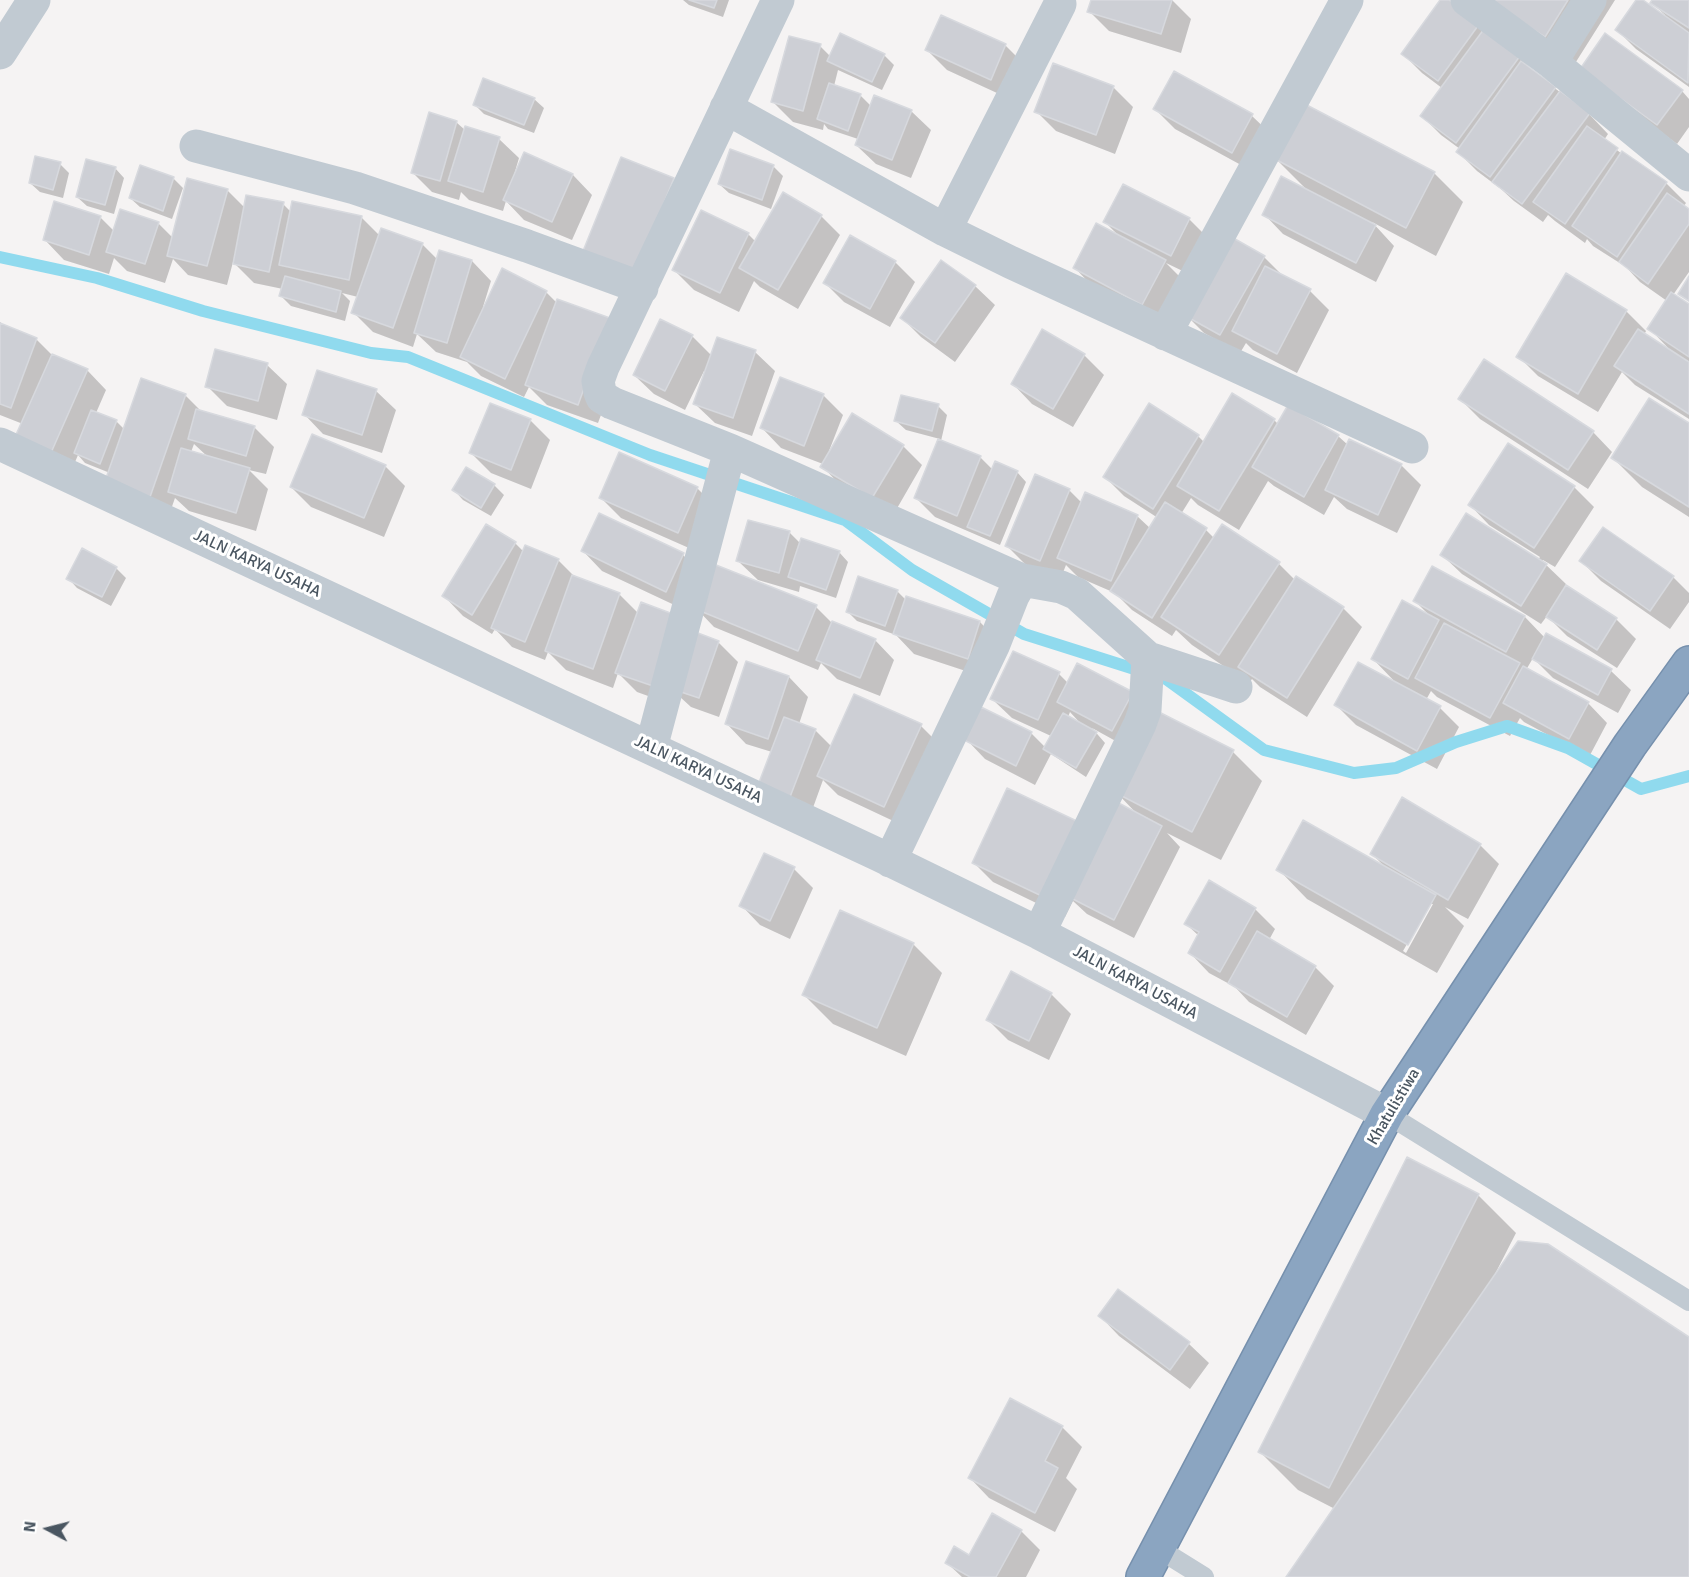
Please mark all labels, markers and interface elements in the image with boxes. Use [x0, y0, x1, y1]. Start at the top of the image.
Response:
street label: JALN KARYA USAHA [190, 526, 324, 602]
street label: JALN KARYA USAHA [631, 732, 765, 808]
street label: JALN KARYA USAHA [1069, 942, 1201, 1024]
street label: Khatulistiwa [1364, 1065, 1424, 1149]
north arrow [18, 1499, 78, 1559]
text: N [20, 1520, 41, 1534]

